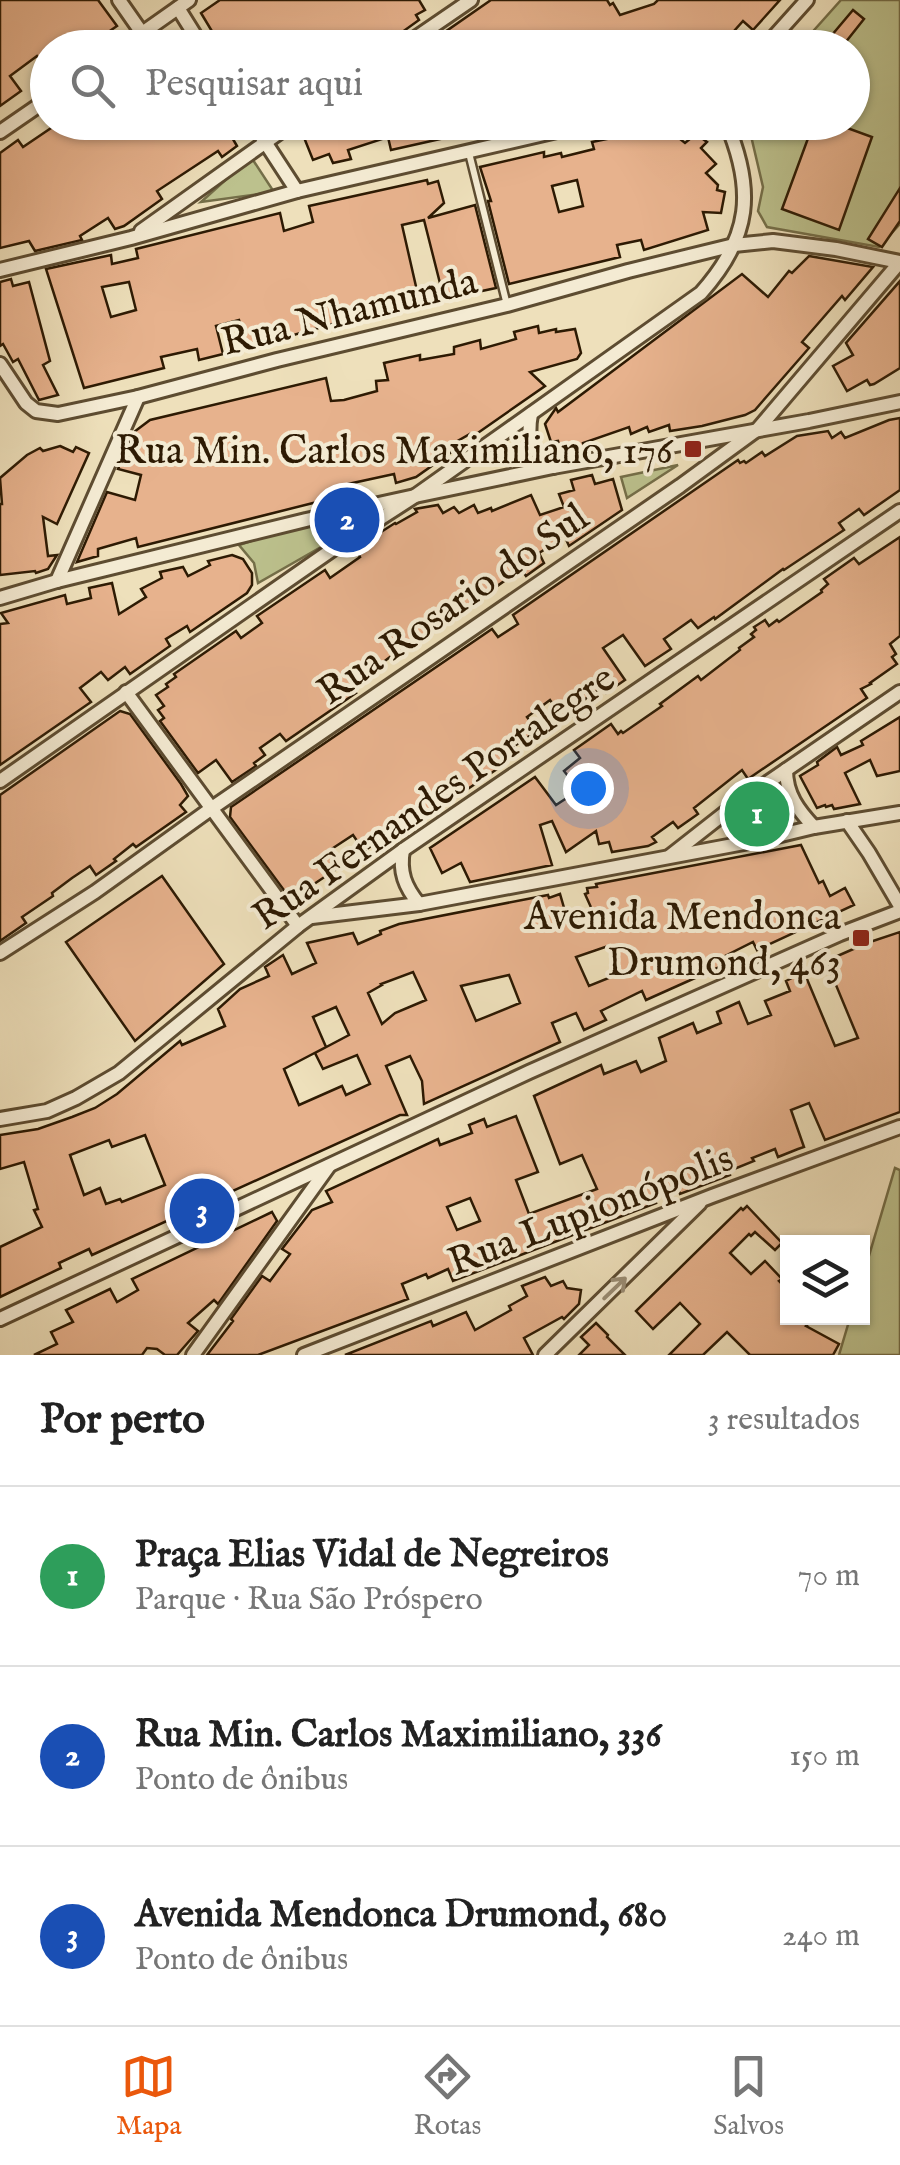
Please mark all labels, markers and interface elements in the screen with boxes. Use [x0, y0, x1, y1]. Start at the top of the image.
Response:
search box [30, 30, 870, 140]
icon: search [65, 58, 120, 113]
text: Pesquisar aqui [145, 61, 363, 109]
street label: Rua Nhamunda [217, 257, 484, 370]
place label: Rua Min. Carlos Maximiliano, 176 [115, 427, 674, 478]
marker: Rua Min. Carlos Maximiliano, 176 [682, 438, 704, 460]
pin: 2 [314, 482, 380, 558]
street label: Rua Rosario do Sul [309, 493, 599, 718]
street label: Rua Fernandes Portalegre [244, 654, 626, 943]
your location [563, 763, 614, 814]
pin: 1 [724, 776, 790, 852]
place label: Avenida Mendonca Drumond, 463 [523, 893, 842, 990]
marker: Avenida Mendonca Drumond, 463 [850, 927, 872, 949]
street label: Rua Lupionópolis [441, 1134, 741, 1290]
pin: 3 [170, 1174, 234, 1248]
map controls [780, 1235, 870, 1325]
button: layers [780, 1235, 870, 1325]
one-way arrow [603, 1276, 627, 1300]
text: Por perto [40, 1394, 205, 1447]
text: 3 resultados [708, 1400, 860, 1441]
text: Praça Elias Vidal de Negreiros [135, 1532, 609, 1580]
text: 1 [67, 1556, 78, 1597]
text: 70 m [798, 1556, 860, 1597]
text: Parque · Rua São Próspero [135, 1580, 483, 1621]
text: Rua Min. Carlos Maximiliano, 336 [135, 1712, 662, 1760]
text: 2 [65, 1736, 80, 1777]
text: 150 m [789, 1736, 860, 1777]
text: Ponto de ônibus [135, 1760, 348, 1801]
text: Avenida Mendonca Drumond, 680 [135, 1892, 667, 1940]
text: 3 [67, 1916, 78, 1957]
text: 240 m [782, 1916, 860, 1957]
text: Ponto de ônibus [135, 1940, 348, 1981]
tab: Mapa [116, 2049, 182, 2144]
tab: Rotas [414, 2049, 481, 2144]
tab: Salvos [713, 2049, 784, 2144]

